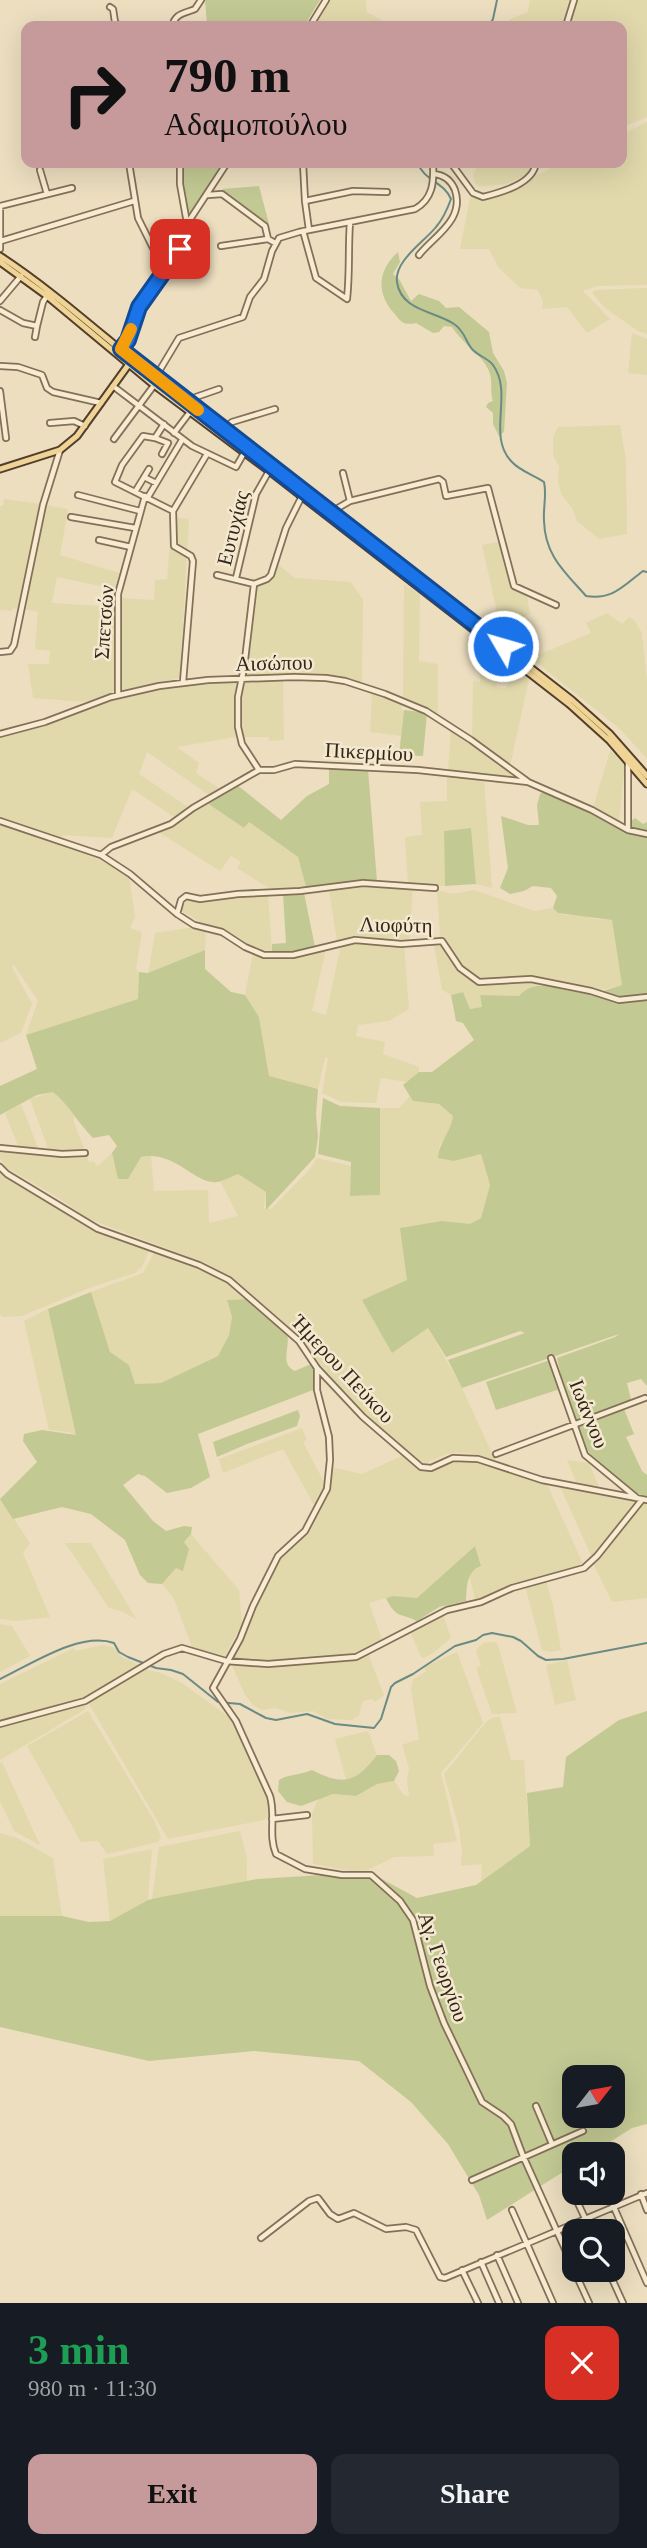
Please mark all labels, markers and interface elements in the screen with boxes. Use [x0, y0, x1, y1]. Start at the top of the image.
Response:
text: 790 m [164, 48, 291, 103]
icon: right [49, 49, 140, 140]
text: Αδαμοπούλου [164, 106, 347, 142]
pin [150, 219, 210, 279]
icon: arrive [161, 230, 199, 268]
street label: Ευτυχίας [212, 487, 254, 568]
street label: Σπετσών [89, 584, 119, 660]
position arrow [466, 609, 540, 683]
street label: Αισώπου [235, 650, 313, 676]
street label: Πικερμίου [324, 738, 414, 766]
street label: Λιοφύτη [359, 912, 433, 938]
street label: Ήμερου Πεύκου [286, 1309, 399, 1428]
street label: Ιωάννου [564, 1376, 614, 1452]
street label: Αγ. Γεωργίου [413, 1909, 473, 2025]
north arrow [562, 2065, 625, 2128]
map controls [562, 2065, 625, 2282]
button: sound [562, 2142, 625, 2205]
button: search [562, 2219, 625, 2282]
button: close [545, 2326, 619, 2400]
text: 3 min [28, 2327, 130, 2373]
text: 980 m · 11:30 [28, 2376, 157, 2401]
button: Exit [28, 2454, 317, 2534]
button: Share [331, 2454, 619, 2534]

